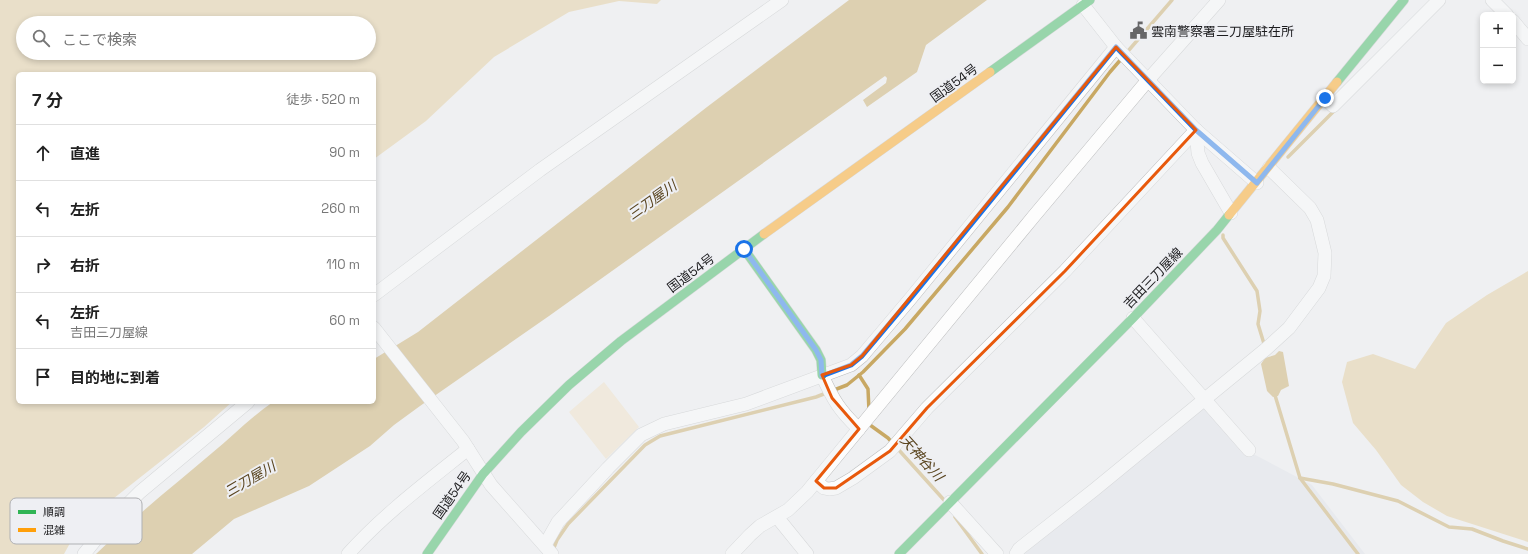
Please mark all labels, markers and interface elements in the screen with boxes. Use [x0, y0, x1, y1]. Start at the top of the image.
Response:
map controls [1480, 12, 1516, 84]
button: + [1480, 12, 1516, 48]
search box [16, 16, 376, 60]
public building icon: 雲南警察署三刀屋駐在所 [1128, 21, 1148, 41]
place label: 雲南警察署三刀屋駐在所 [1151, 23, 1294, 40]
icon: search [30, 27, 52, 49]
text: ここで検索 [62, 30, 137, 49]
button: − [1480, 48, 1516, 84]
street label: 国道54号 [927, 60, 981, 106]
text: 7 分 [32, 89, 63, 111]
route end [1316, 89, 1334, 107]
text: 徒歩 · 520 m [287, 91, 360, 108]
icon: ahead [32, 142, 54, 164]
text: 直進 [70, 144, 100, 163]
text: 90 m [329, 144, 360, 161]
water label: 三刀屋川 [624, 175, 682, 223]
icon: left [32, 198, 54, 220]
text: 左折 [70, 200, 100, 219]
text: 260 m [321, 200, 360, 217]
route start [735, 240, 753, 258]
street label: 吉田三刀屋線 [1120, 244, 1186, 312]
street label: 国道54号 [664, 250, 718, 296]
icon: right [32, 254, 54, 276]
text: 右折 [70, 256, 100, 275]
text: 110 m [326, 256, 360, 273]
text: 左折 [70, 303, 100, 322]
icon: left [32, 310, 54, 332]
text: 60 m [329, 312, 360, 329]
text: 吉田三刀屋線 [70, 324, 148, 341]
icon: arrive [32, 366, 54, 388]
text: 目的地に到着 [70, 368, 160, 387]
water label: 天神谷川 [897, 431, 949, 486]
water label: 三刀屋川 [221, 456, 280, 501]
street label: 国道54号 [429, 468, 475, 522]
legend [10, 498, 142, 544]
text: 順調 [43, 505, 65, 519]
text: 混雑 [43, 523, 65, 537]

